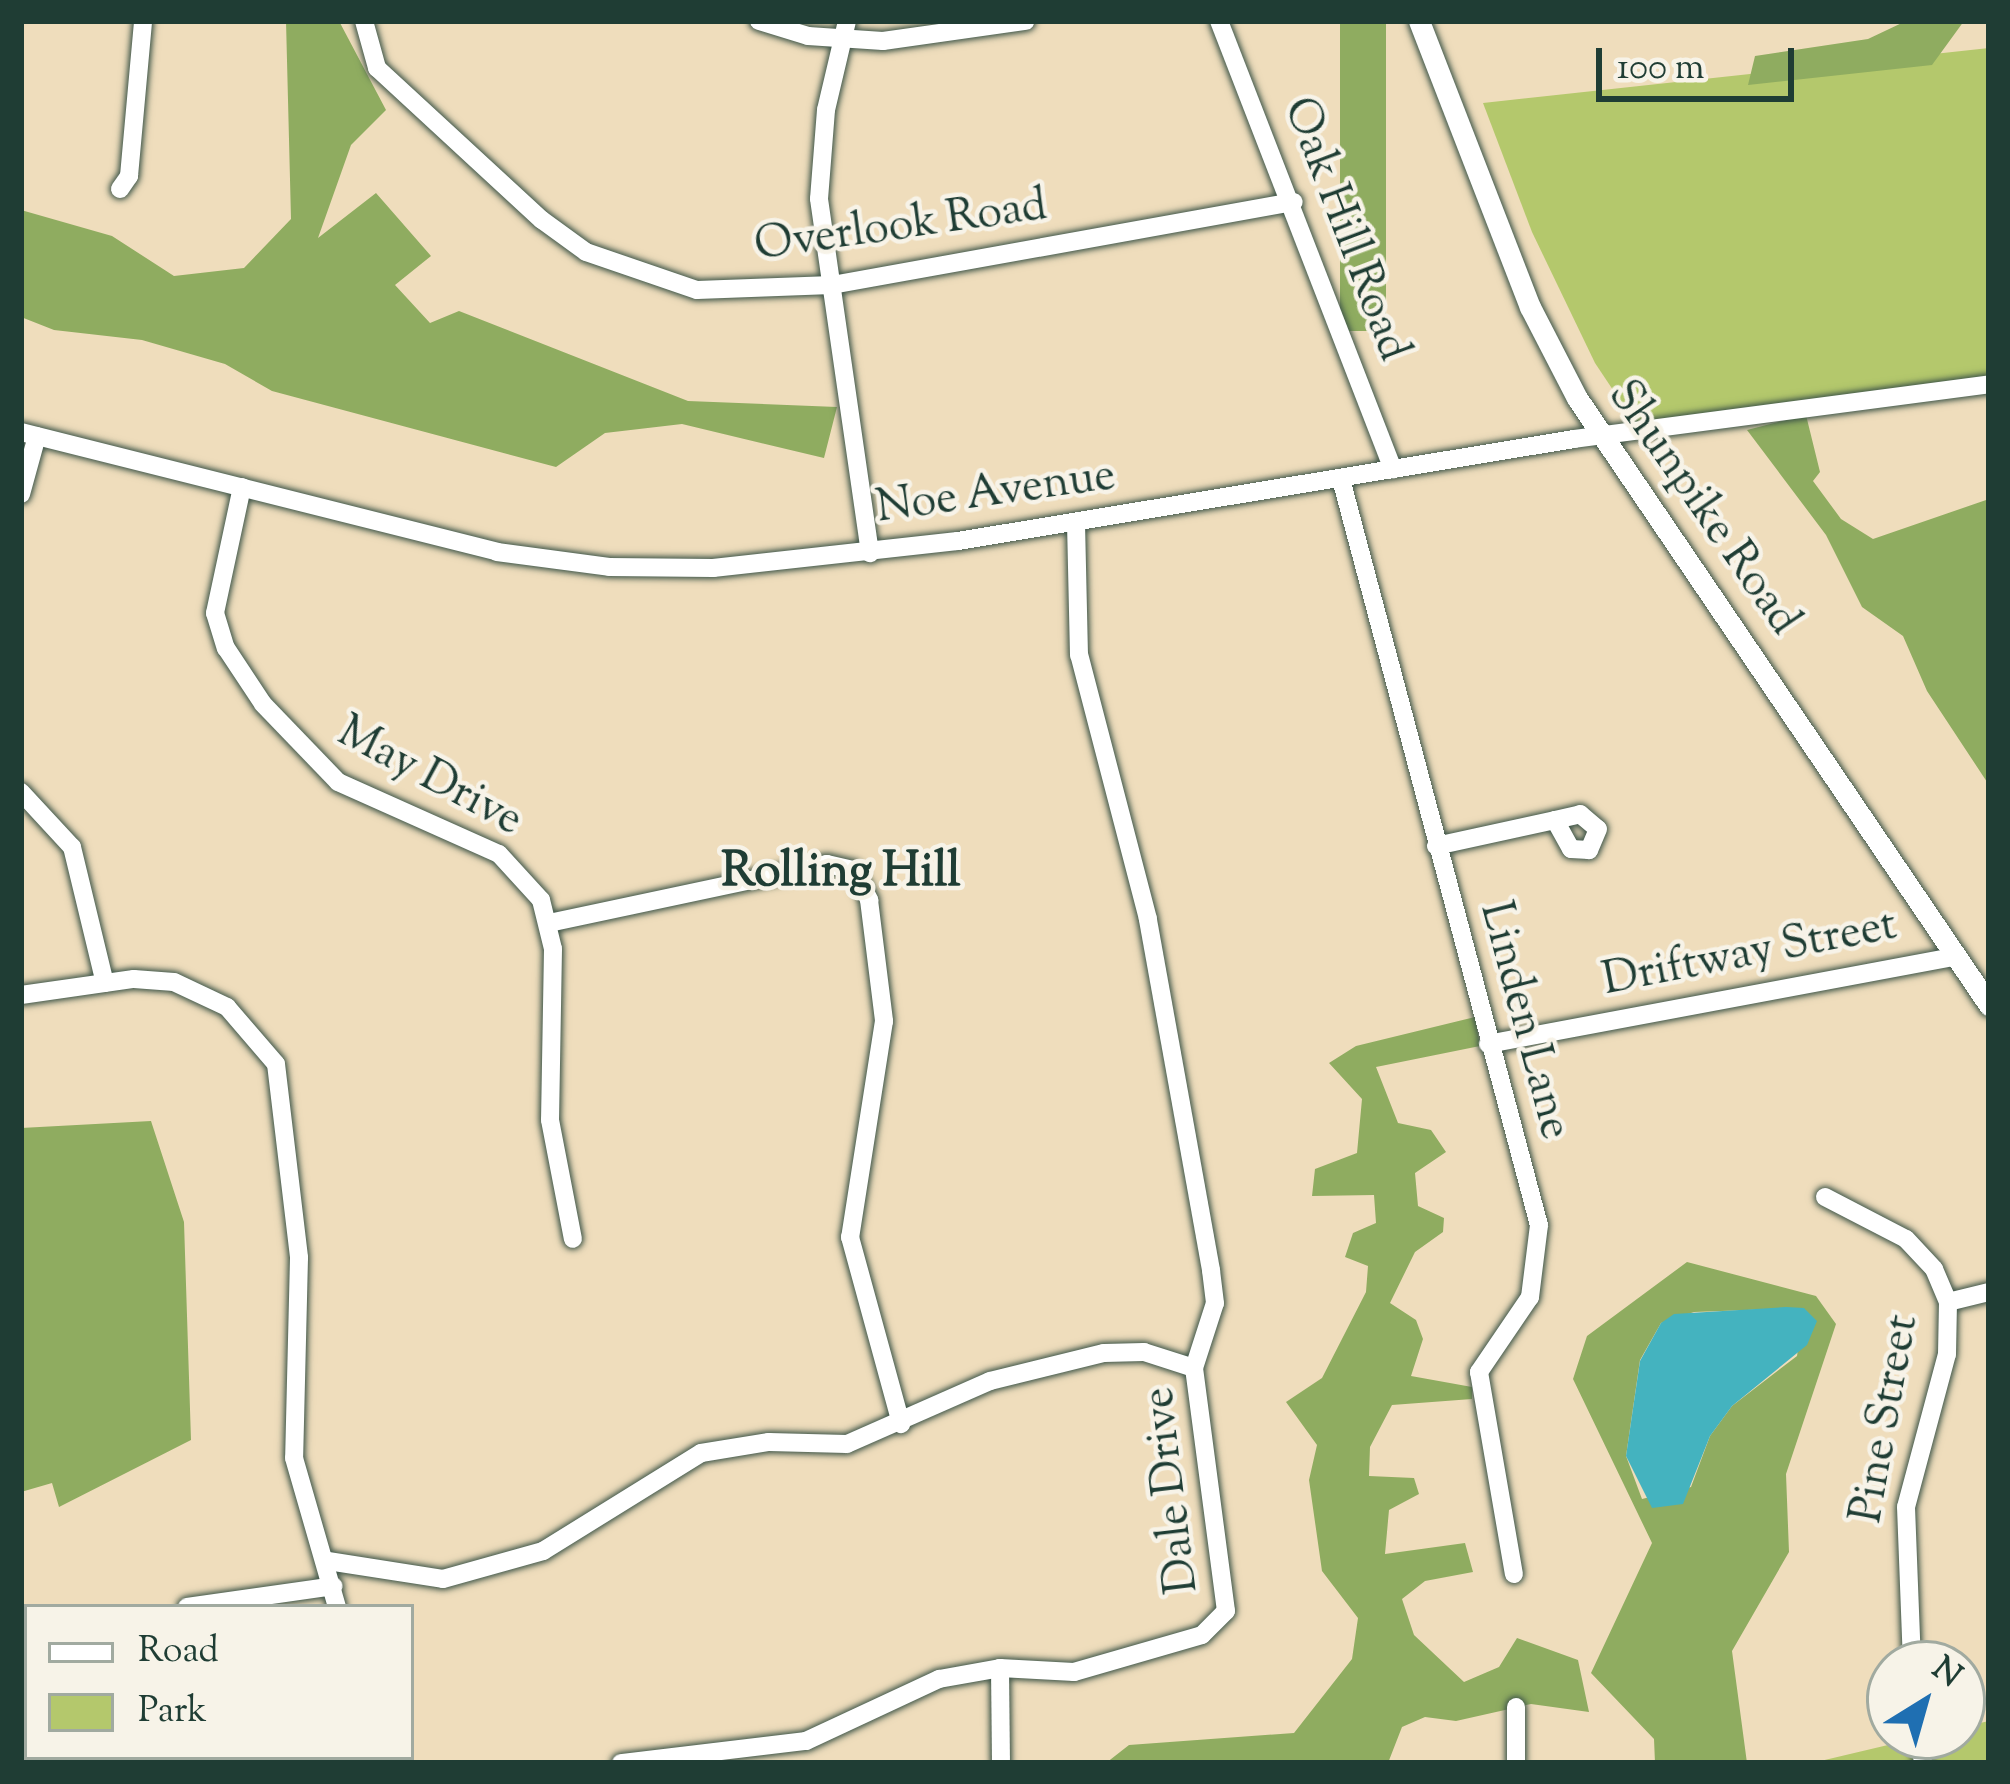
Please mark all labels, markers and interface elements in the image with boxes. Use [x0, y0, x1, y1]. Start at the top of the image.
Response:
scale bar [1602, 24, 1800, 98]
text: 100 m [1617, 43, 1704, 95]
street label: Oak Hill Road [1269, 91, 1419, 369]
street label: Overlook Road [751, 181, 1051, 275]
street label: Shunpike Road [1594, 371, 1810, 647]
street label: Noe Avenue [873, 451, 1119, 537]
street label: May Drive [327, 707, 531, 849]
district label: Rolling Hill [721, 845, 961, 903]
street label: Linden Lane [1465, 897, 1581, 1145]
street label: Driftway Street [1599, 900, 1901, 1010]
street label: Pine Street [1842, 1311, 1932, 1527]
street label: Dale Drive [1134, 1384, 1212, 1596]
legend [24, 1604, 414, 1760]
text: Road [138, 1626, 219, 1678]
north arrow [1866, 1640, 1986, 1760]
text: N [1921, 1647, 1971, 1701]
text: Park [138, 1686, 207, 1738]

